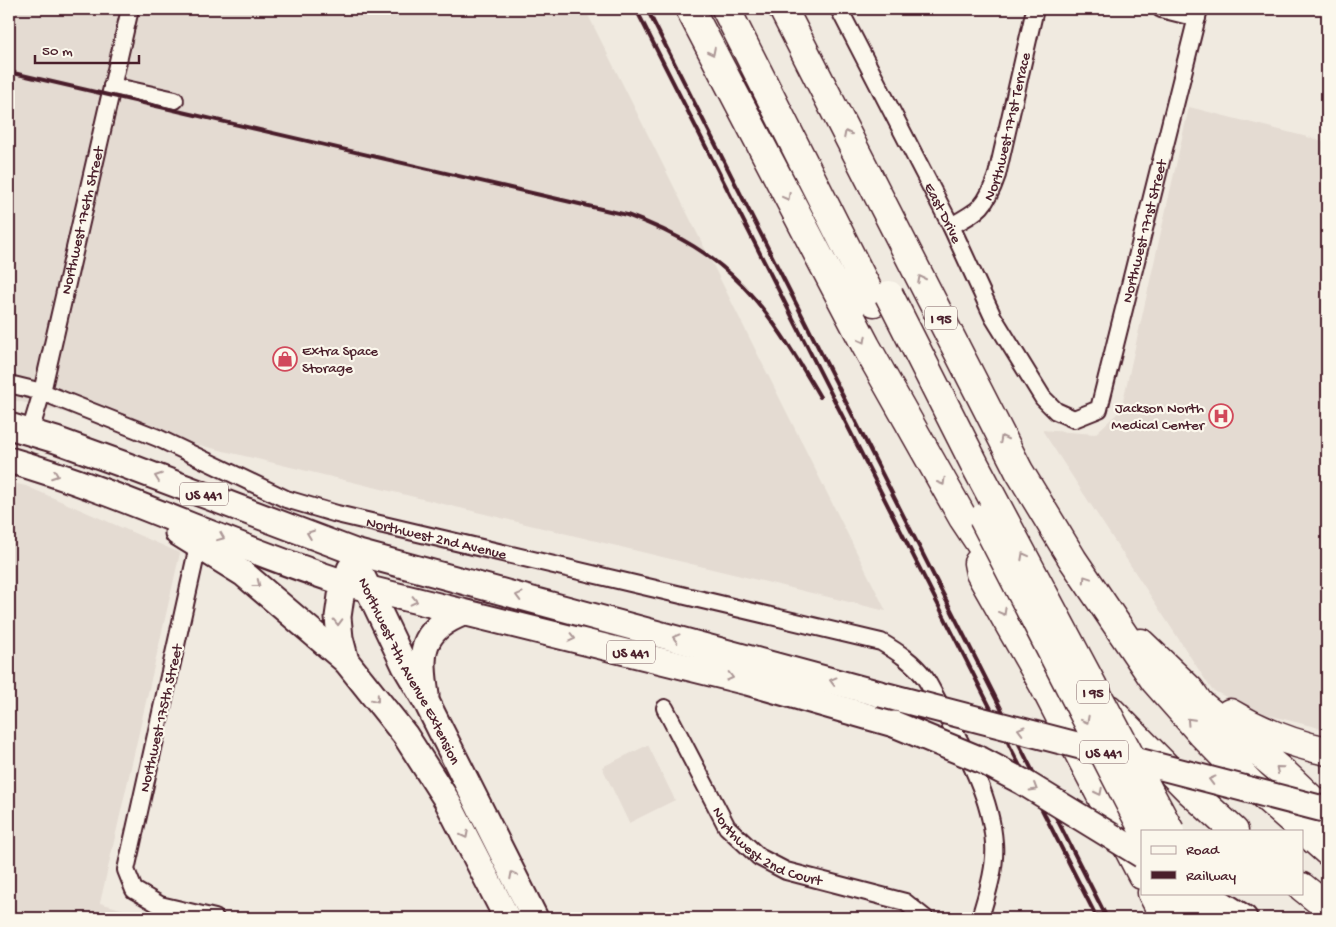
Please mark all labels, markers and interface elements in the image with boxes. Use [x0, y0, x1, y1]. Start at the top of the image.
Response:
scale bar [35, 32, 139, 64]
text: 50 m [42, 43, 73, 61]
one-way arrow [706, 47, 716, 56]
street label: Northwest 171st Terrace [980, 51, 1036, 204]
one-way arrow [843, 130, 853, 139]
street label: Northwest 176th Street [58, 143, 110, 296]
street label: Northwest 171st Street [1119, 156, 1172, 305]
street label: East Drive [919, 180, 965, 247]
one-way arrow [781, 191, 791, 200]
one-way arrow [917, 275, 927, 284]
road number: I 95 [925, 306, 957, 330]
one-way arrow [857, 335, 867, 344]
place label: Extra Space Storage [302, 343, 378, 378]
shop icon: Extra Space Storage [272, 346, 298, 372]
place label: Jackson North Medical Center [1111, 400, 1206, 435]
hospital icon: Jackson North Medical Center [1208, 403, 1234, 429]
one-way arrow [999, 435, 1009, 444]
one-way arrow [50, 469, 59, 479]
one-way arrow [154, 473, 163, 483]
one-way arrow [936, 477, 946, 486]
road number: US 441 [180, 482, 228, 506]
street label: Northwest 2nd Avenue [364, 514, 508, 565]
one-way arrow [306, 530, 315, 540]
one-way arrow [216, 531, 225, 542]
one-way arrow [1020, 552, 1030, 561]
street label: Northwest 7th Avenue Extension [353, 575, 464, 768]
one-way arrow [1082, 575, 1092, 584]
one-way arrow [251, 578, 260, 586]
one-way arrow [515, 591, 524, 602]
one-way arrow [409, 595, 418, 606]
one-way arrow [996, 606, 1006, 615]
one-way arrow [333, 618, 343, 626]
one-way arrow [567, 632, 576, 643]
one-way arrow [673, 634, 681, 644]
road number: US 441 [607, 640, 655, 664]
street label: Northwest 175th Street [136, 641, 188, 794]
one-way arrow [725, 671, 734, 682]
one-way arrow [829, 676, 838, 687]
road number: I 95 [1077, 680, 1109, 704]
one-way arrow [371, 693, 379, 702]
one-way arrow [1080, 715, 1090, 724]
one-way arrow [1187, 718, 1196, 727]
one-way arrow [1018, 726, 1026, 736]
road number: US 441 [1080, 740, 1128, 764]
one-way arrow [1276, 766, 1285, 774]
one-way arrow [1208, 775, 1217, 786]
one-way arrow [1028, 782, 1037, 792]
one-way arrow [1093, 787, 1103, 796]
street label: Northwest 2nd Court [707, 805, 825, 891]
one-way arrow [459, 830, 469, 839]
legend [1141, 830, 1304, 894]
text: Road [1186, 842, 1220, 860]
text: Railway [1186, 868, 1237, 886]
one-way arrow [510, 871, 520, 880]

